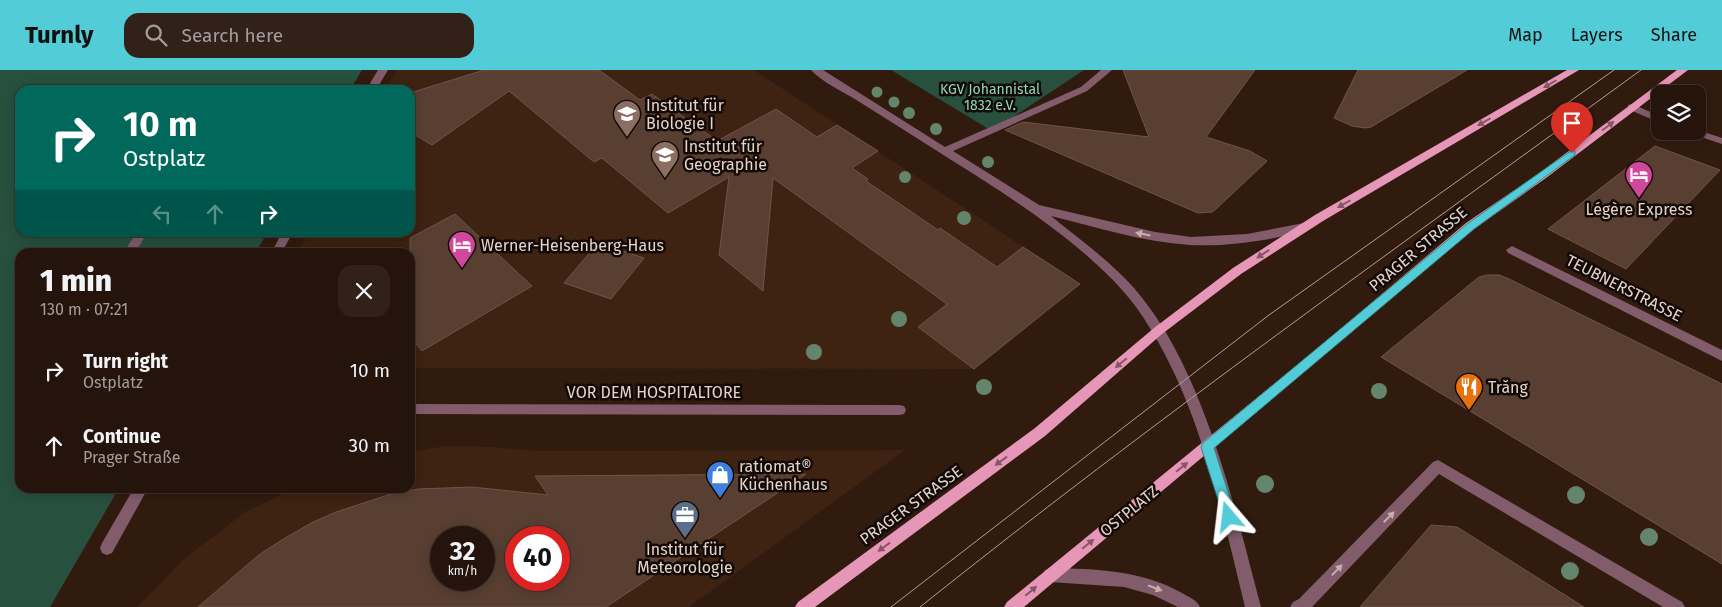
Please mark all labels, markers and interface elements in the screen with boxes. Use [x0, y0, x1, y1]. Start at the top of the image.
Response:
search box [124, 13, 474, 58]
text: Turnly [25, 21, 94, 49]
icon: search [142, 21, 170, 49]
text: Search here [182, 24, 283, 47]
text: Map [1508, 24, 1543, 46]
text: Layers [1571, 24, 1623, 46]
text: Share [1651, 24, 1697, 46]
one-way arrow [1544, 80, 1557, 89]
park label: KGV Johannistal 1832 e.V. [940, 81, 1040, 114]
map controls [1651, 85, 1706, 140]
button: layers [1651, 85, 1706, 140]
place label: Institut für Biologie I [646, 96, 725, 133]
school or university icon: Institut für Biologie I [612, 99, 642, 138]
pin [1551, 102, 1593, 153]
text: 10 m [123, 103, 198, 145]
icon: right [40, 105, 105, 170]
icon: arrive [1558, 109, 1586, 137]
one-way arrow [1478, 118, 1491, 127]
one-way arrow [1601, 121, 1614, 131]
place label: Institut für Geographie [684, 137, 767, 174]
school or university icon: Institut für Geographie [650, 140, 680, 179]
text: Ostplatz [123, 145, 205, 172]
hotel icon: Légère Express [1624, 160, 1654, 199]
one-way arrow [1337, 199, 1350, 208]
icon: left [148, 200, 176, 228]
icon: ahead [201, 200, 229, 228]
icon: right [254, 200, 282, 228]
place label: Légère Express [1586, 200, 1692, 219]
street label: PRAGER STRASSE [1365, 203, 1471, 295]
one-way arrow [1135, 229, 1151, 237]
hotel icon: Werner-Heisenberg-Haus [447, 230, 477, 269]
place label: Werner-Heisenberg-Haus [481, 236, 664, 255]
one-way arrow [1256, 249, 1270, 259]
street label: TEUBNERSTRASSE [1563, 251, 1685, 325]
text: 1 min [40, 263, 112, 299]
button: close [338, 265, 390, 317]
text: 130 m · 07:21 [40, 300, 128, 319]
text: Turn right [83, 350, 168, 373]
icon: right [40, 357, 68, 385]
one-way arrow [1115, 357, 1128, 368]
text: 10 m [350, 359, 390, 382]
restaurant icon: Trăng [1454, 372, 1484, 411]
text: Ostplatz [83, 373, 143, 392]
place label: Trăng [1488, 378, 1528, 397]
street label: VOR DEM HOSPITALTORE [567, 383, 741, 402]
text: Continue [83, 425, 161, 448]
icon: ahead [40, 432, 68, 460]
text: 30 m [349, 434, 390, 457]
text: Prager Straße [83, 448, 180, 467]
one-way arrow [995, 455, 1008, 466]
place label: ratiomat® Küchenhaus [739, 457, 828, 494]
shop icon: ratiomat® Küchenhaus [705, 460, 735, 499]
street label: PRAGER STRASSE [856, 462, 966, 548]
one-way arrow [1175, 462, 1188, 473]
street label: OSTPLATZ [1096, 482, 1162, 540]
position arrow [1202, 490, 1254, 542]
office icon: Institut für Meteorologie [670, 500, 700, 539]
one-way arrow [1383, 511, 1395, 523]
speed limit sign: 40 [505, 526, 570, 591]
text: 32 [450, 537, 475, 567]
one-way arrow [1081, 538, 1093, 550]
place label: Institut für Meteorologie [637, 540, 733, 577]
one-way arrow [877, 542, 891, 552]
text: km/h [448, 564, 477, 578]
one-way arrow [1331, 564, 1343, 576]
one-way arrow [1148, 585, 1163, 592]
one-way arrow [1025, 586, 1037, 597]

